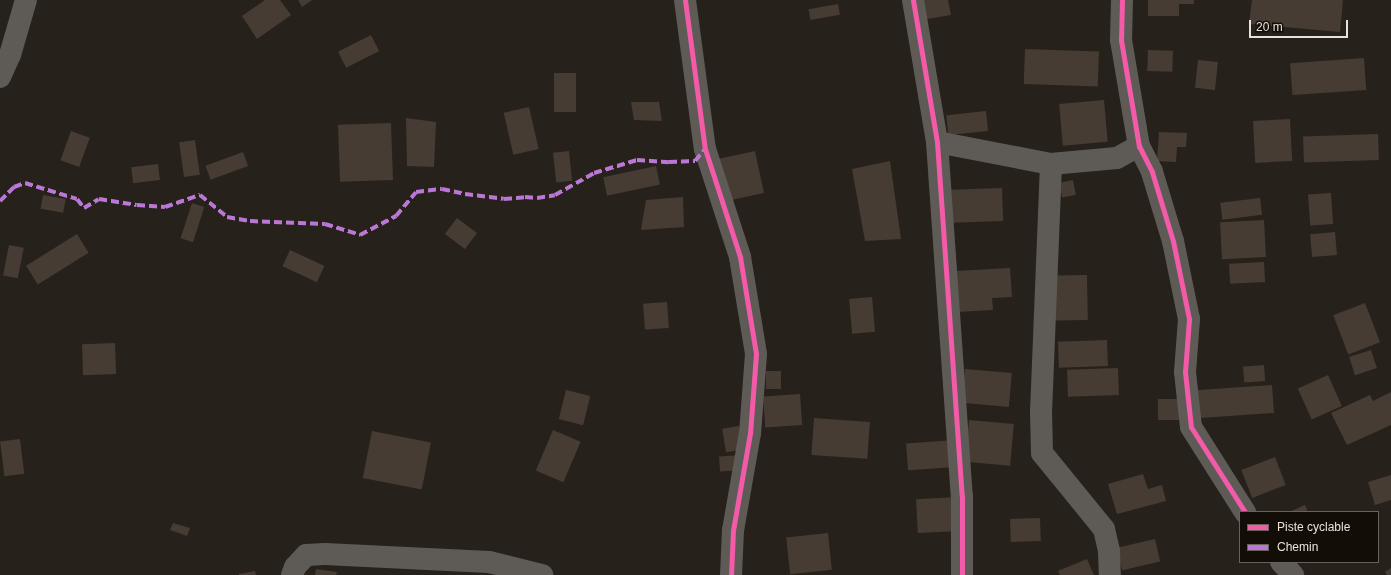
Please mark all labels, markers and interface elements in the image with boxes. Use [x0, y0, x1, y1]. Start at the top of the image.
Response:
scale bar [1251, 12, 1350, 38]
text: 20 m [1256, 20, 1283, 34]
legend [1239, 511, 1379, 563]
text: Piste cyclable [1277, 520, 1350, 534]
text: Chemin [1277, 540, 1318, 554]

